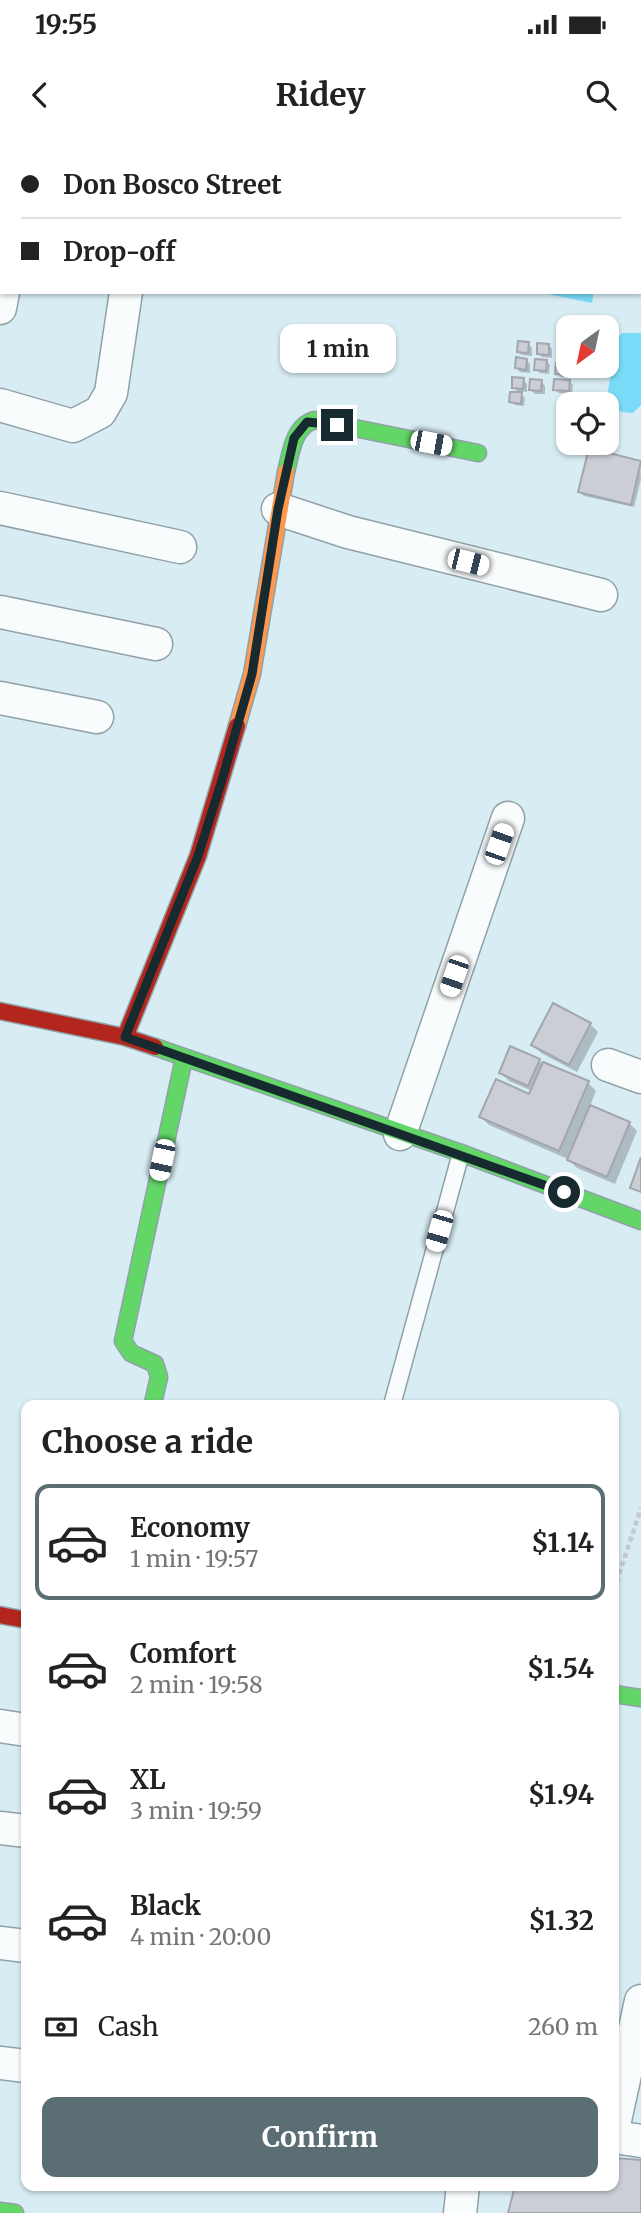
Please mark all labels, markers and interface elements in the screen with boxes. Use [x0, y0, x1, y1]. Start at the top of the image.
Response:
text: 19:55 [35, 8, 97, 41]
text: Ridey [276, 75, 365, 115]
icon: back [21, 76, 59, 114]
icon: search [582, 76, 620, 114]
text: Don Bosco Street [63, 168, 282, 201]
text: Drop-off [63, 235, 176, 268]
north arrow [556, 315, 620, 378]
map controls [556, 315, 619, 455]
callout: 1 min [279, 324, 395, 372]
text: 1 min [307, 334, 369, 363]
button: locate [556, 392, 619, 455]
route end [321, 409, 353, 441]
car [409, 429, 454, 457]
car [446, 547, 491, 577]
car [483, 821, 516, 867]
car [438, 953, 471, 999]
car [148, 1137, 177, 1183]
route start [548, 1176, 580, 1208]
car [424, 1208, 455, 1254]
text: Choose a ride [42, 1422, 253, 1462]
icon: car [46, 1511, 109, 1574]
text: Economy [130, 1511, 250, 1544]
text: $1.14 [531, 1526, 594, 1559]
text: 1 min · 19:57 [130, 1544, 258, 1573]
icon: car [46, 1637, 109, 1700]
text: Comfort [130, 1637, 236, 1670]
text: $1.54 [527, 1652, 594, 1685]
text: 2 min · 19:58 [130, 1670, 263, 1699]
icon: car [46, 1763, 109, 1826]
text: XL [130, 1763, 166, 1796]
text: $1.94 [528, 1778, 594, 1811]
text: 3 min · 19:59 [130, 1796, 262, 1825]
icon: car [46, 1889, 109, 1952]
text: Black [130, 1889, 201, 1922]
text: $1.32 [529, 1904, 594, 1937]
text: 4 min · 20:00 [130, 1922, 271, 1951]
icon: cash [42, 2008, 80, 2046]
text: Cash [98, 2010, 159, 2043]
text: 260 m [528, 2012, 598, 2041]
button: Confirm [42, 2097, 598, 2177]

